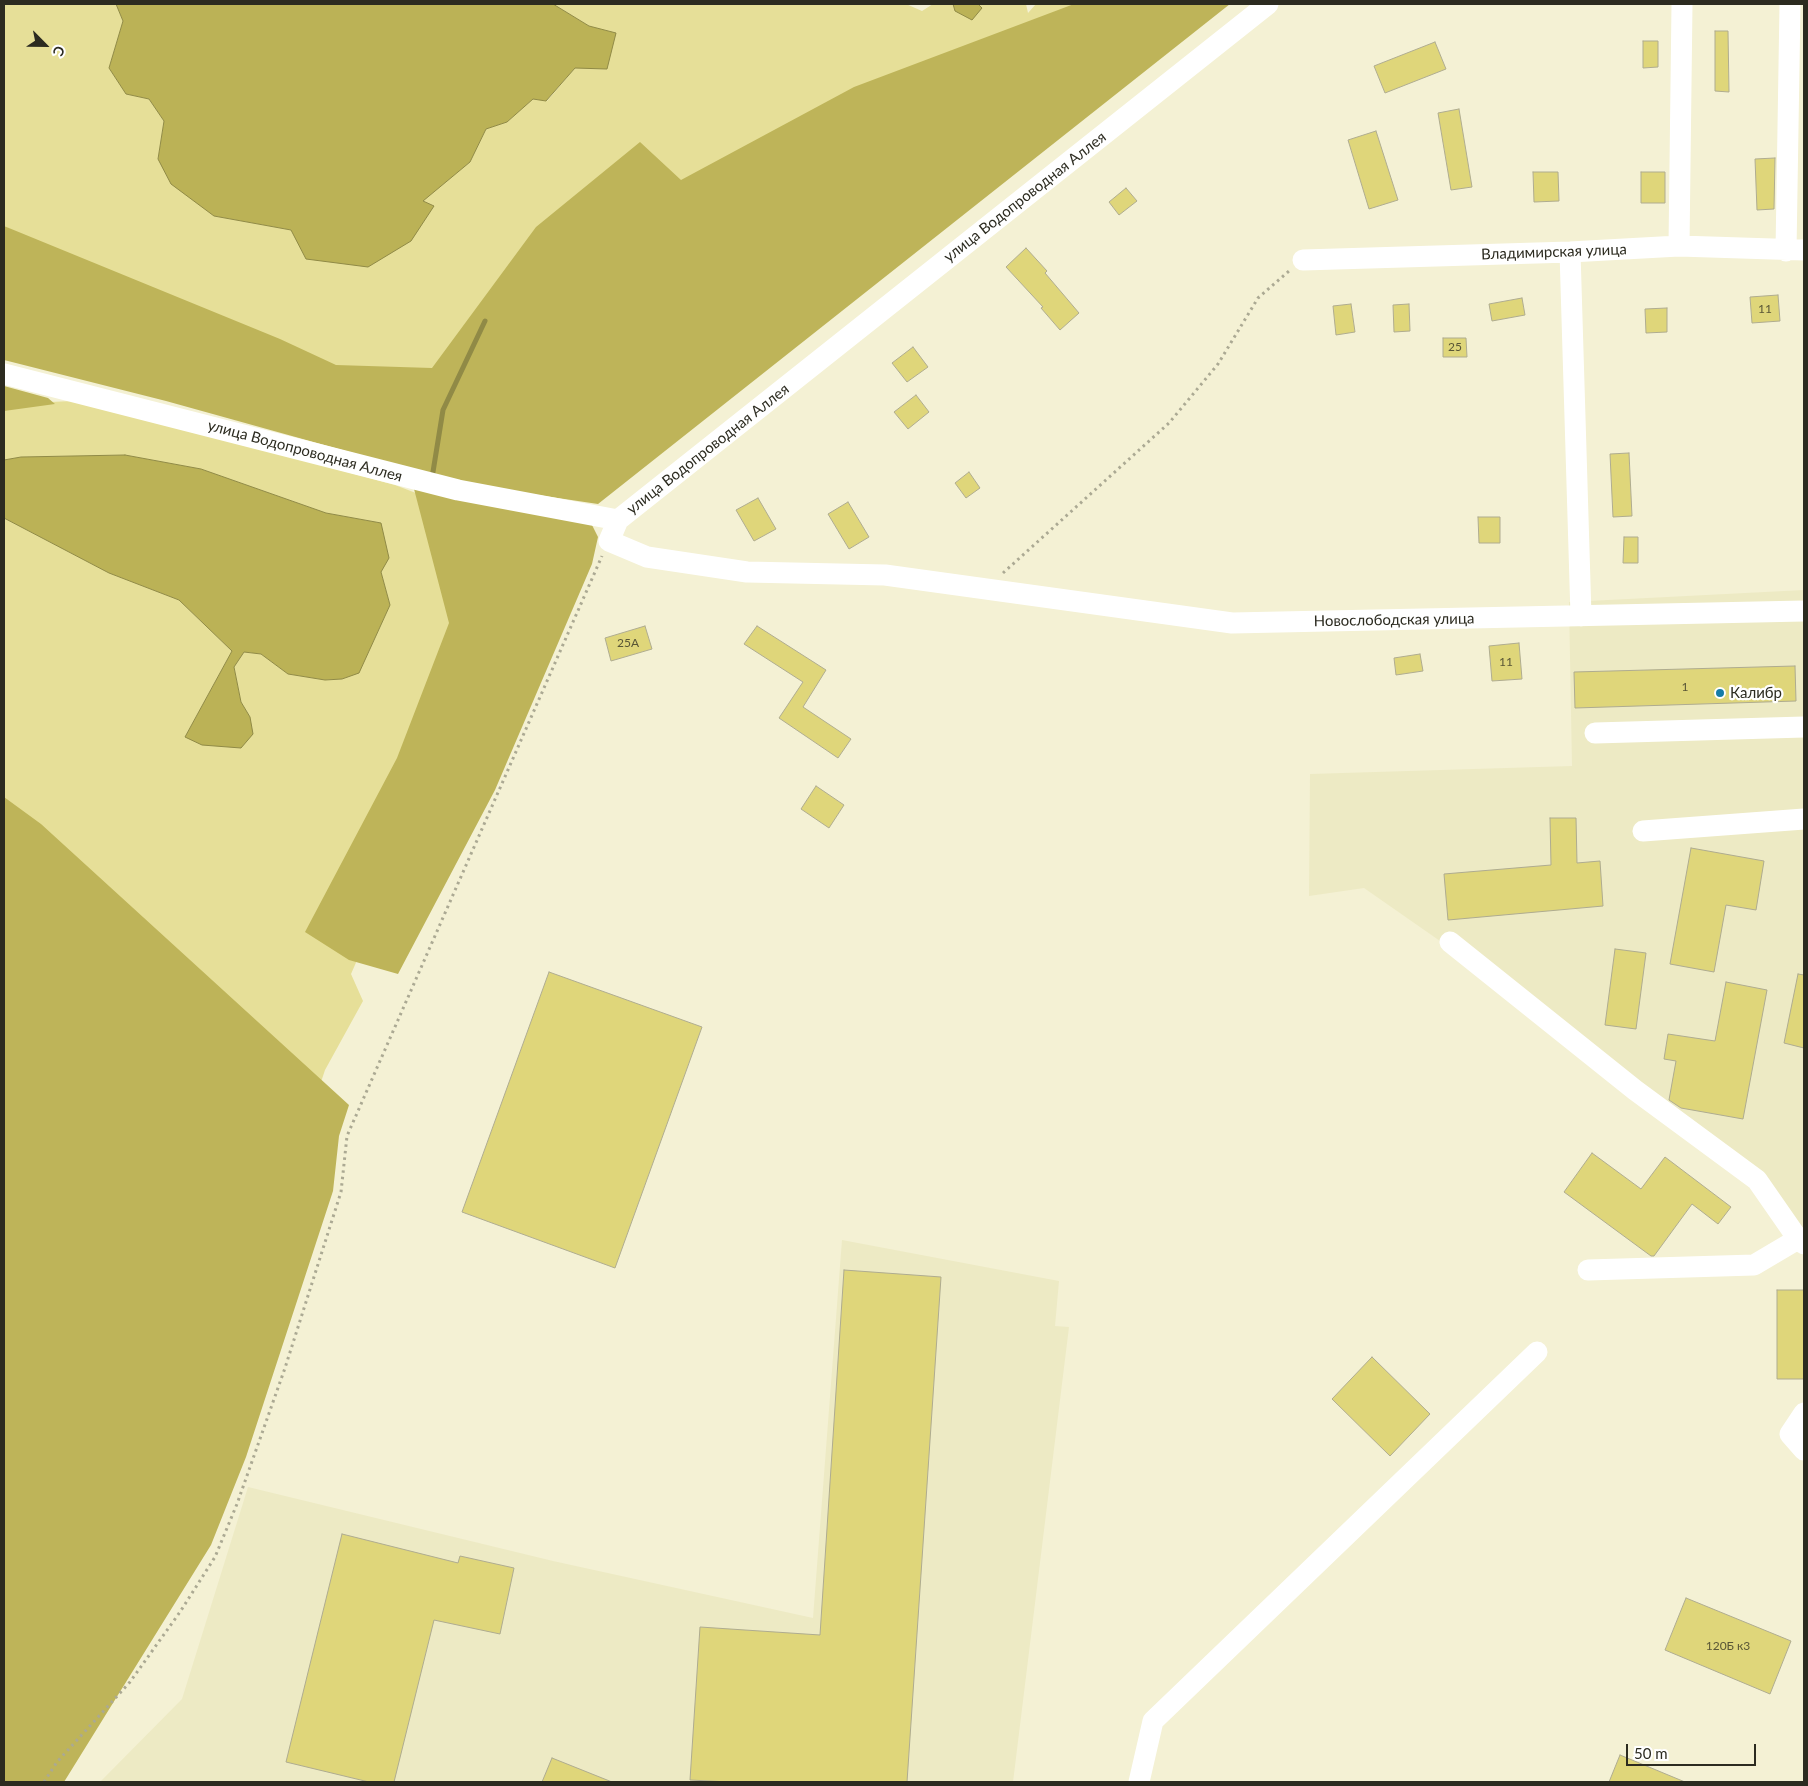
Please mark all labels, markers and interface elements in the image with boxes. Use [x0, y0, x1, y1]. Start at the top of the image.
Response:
north arrow [20, 20, 70, 70]
text: С [50, 43, 69, 59]
street label: улица Водопроводная Аллея [940, 128, 1110, 266]
street label: Владимирская улица [1481, 240, 1627, 264]
house number: 11 [1758, 302, 1772, 316]
house number: 25 [1448, 340, 1462, 354]
street label: улица Водопроводная Аллея [623, 380, 793, 518]
street label: улица Водопроводная Аллея [206, 416, 404, 486]
street label: Новослободская улица [1313, 610, 1475, 630]
house number: 25А [617, 636, 639, 650]
house number: 11 [1499, 655, 1513, 669]
house number: 1 [1682, 680, 1688, 694]
place label: Калибр [1730, 684, 1782, 702]
marker: Калибр [1714, 687, 1726, 699]
house number: 120Б к3 [1706, 1639, 1750, 1653]
scale bar [1628, 1734, 1758, 1766]
text: 50 m [1634, 1744, 1668, 1762]

